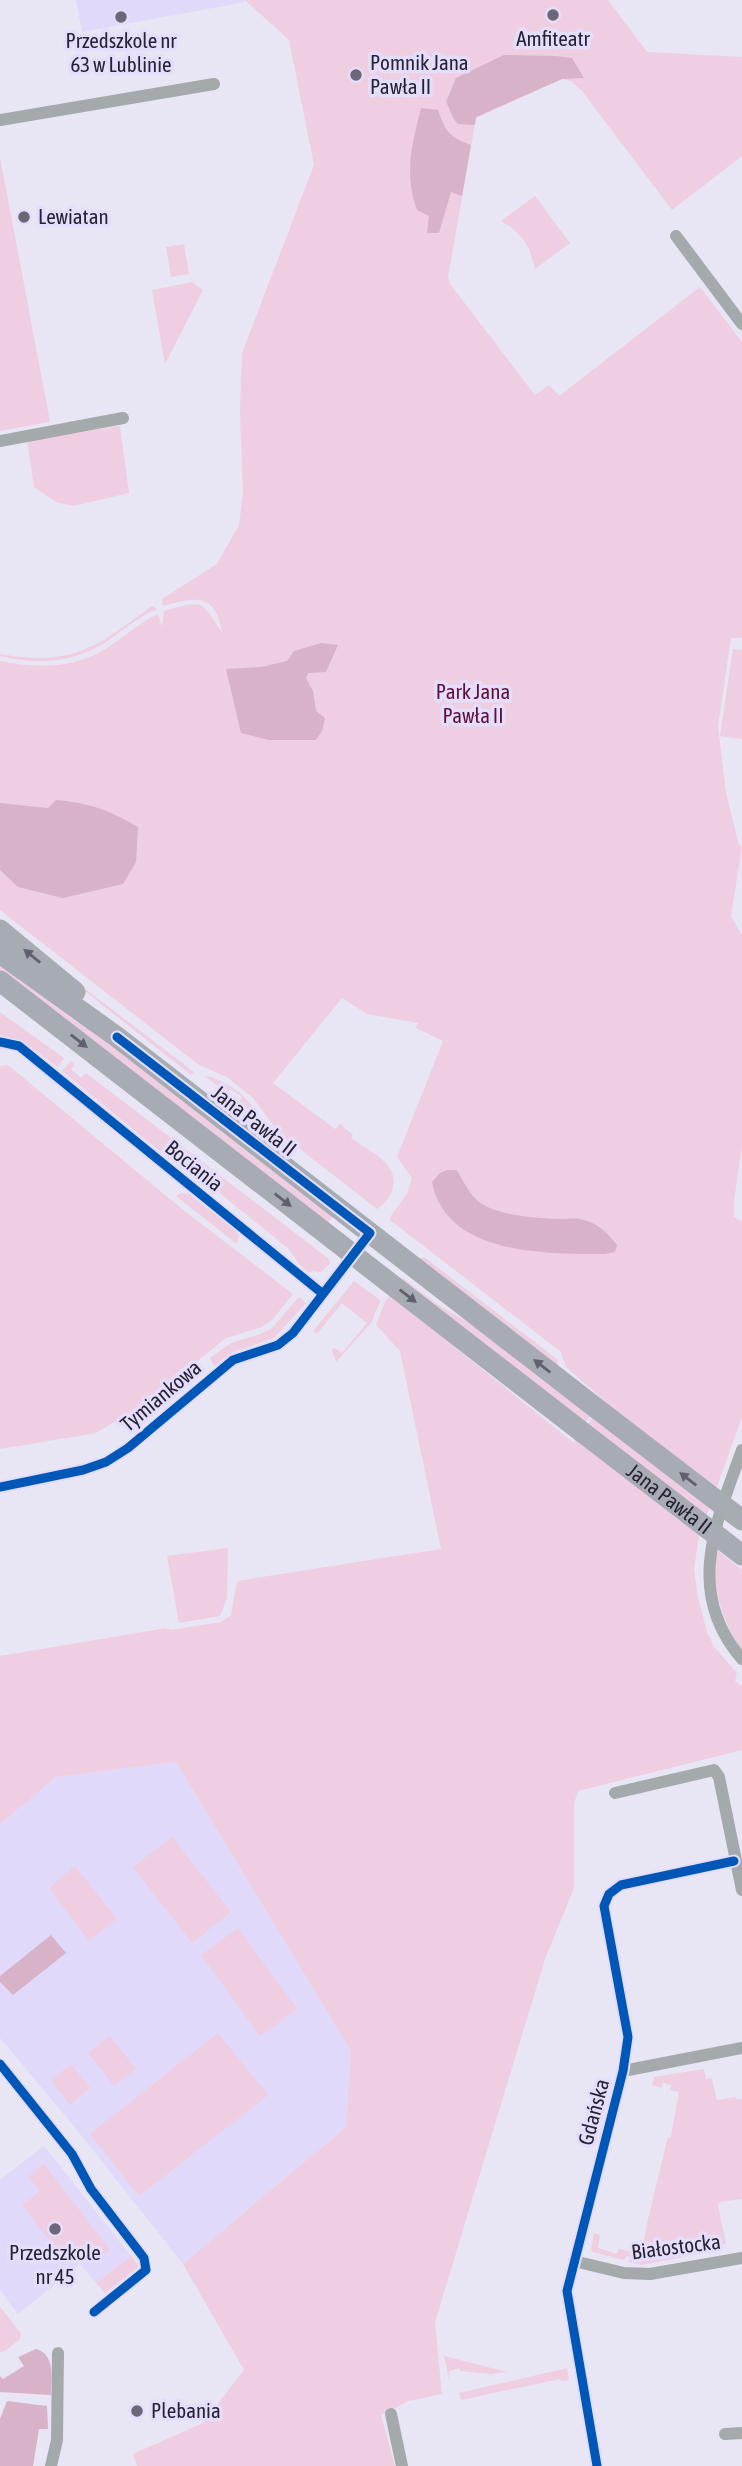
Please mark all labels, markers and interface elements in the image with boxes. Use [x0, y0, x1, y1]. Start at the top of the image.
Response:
marker: Amfiteatr [545, 7, 561, 23]
marker: Przedszkole nr 63 w Lublinie [113, 9, 129, 25]
place label: Amfiteatr [516, 26, 591, 50]
place label: Przedszkole nr 63 w Lublinie [65, 28, 177, 76]
place label: Pomnik Jana Pawła II [370, 50, 469, 98]
marker: Pomnik Jana Pawła II [348, 67, 364, 83]
place label: Lewiatan [38, 204, 109, 228]
marker: Lewiatan [16, 209, 32, 225]
park label: Park Jana Pawła II [436, 679, 510, 727]
one-way arrow [24, 949, 41, 964]
one-way arrow [69, 1034, 87, 1049]
street label: Jana Pawła II [208, 1080, 302, 1161]
street label: Bociania [161, 1135, 228, 1196]
one-way arrow [274, 1193, 292, 1207]
one-way arrow [399, 1289, 417, 1304]
street label: Tymiankowa [115, 1355, 205, 1436]
one-way arrow [534, 1359, 552, 1374]
street label: Jana Pawła II [623, 1458, 717, 1538]
one-way arrow [679, 1472, 697, 1486]
street label: Gdańska [573, 2076, 613, 2147]
marker: Przedszkole nr 45 [47, 2221, 63, 2237]
street label: Białostocka [630, 2229, 722, 2263]
place label: Przedszkole nr 45 [9, 2240, 101, 2288]
place label: Plebania [151, 2398, 221, 2422]
marker: Plebania [129, 2403, 145, 2419]

